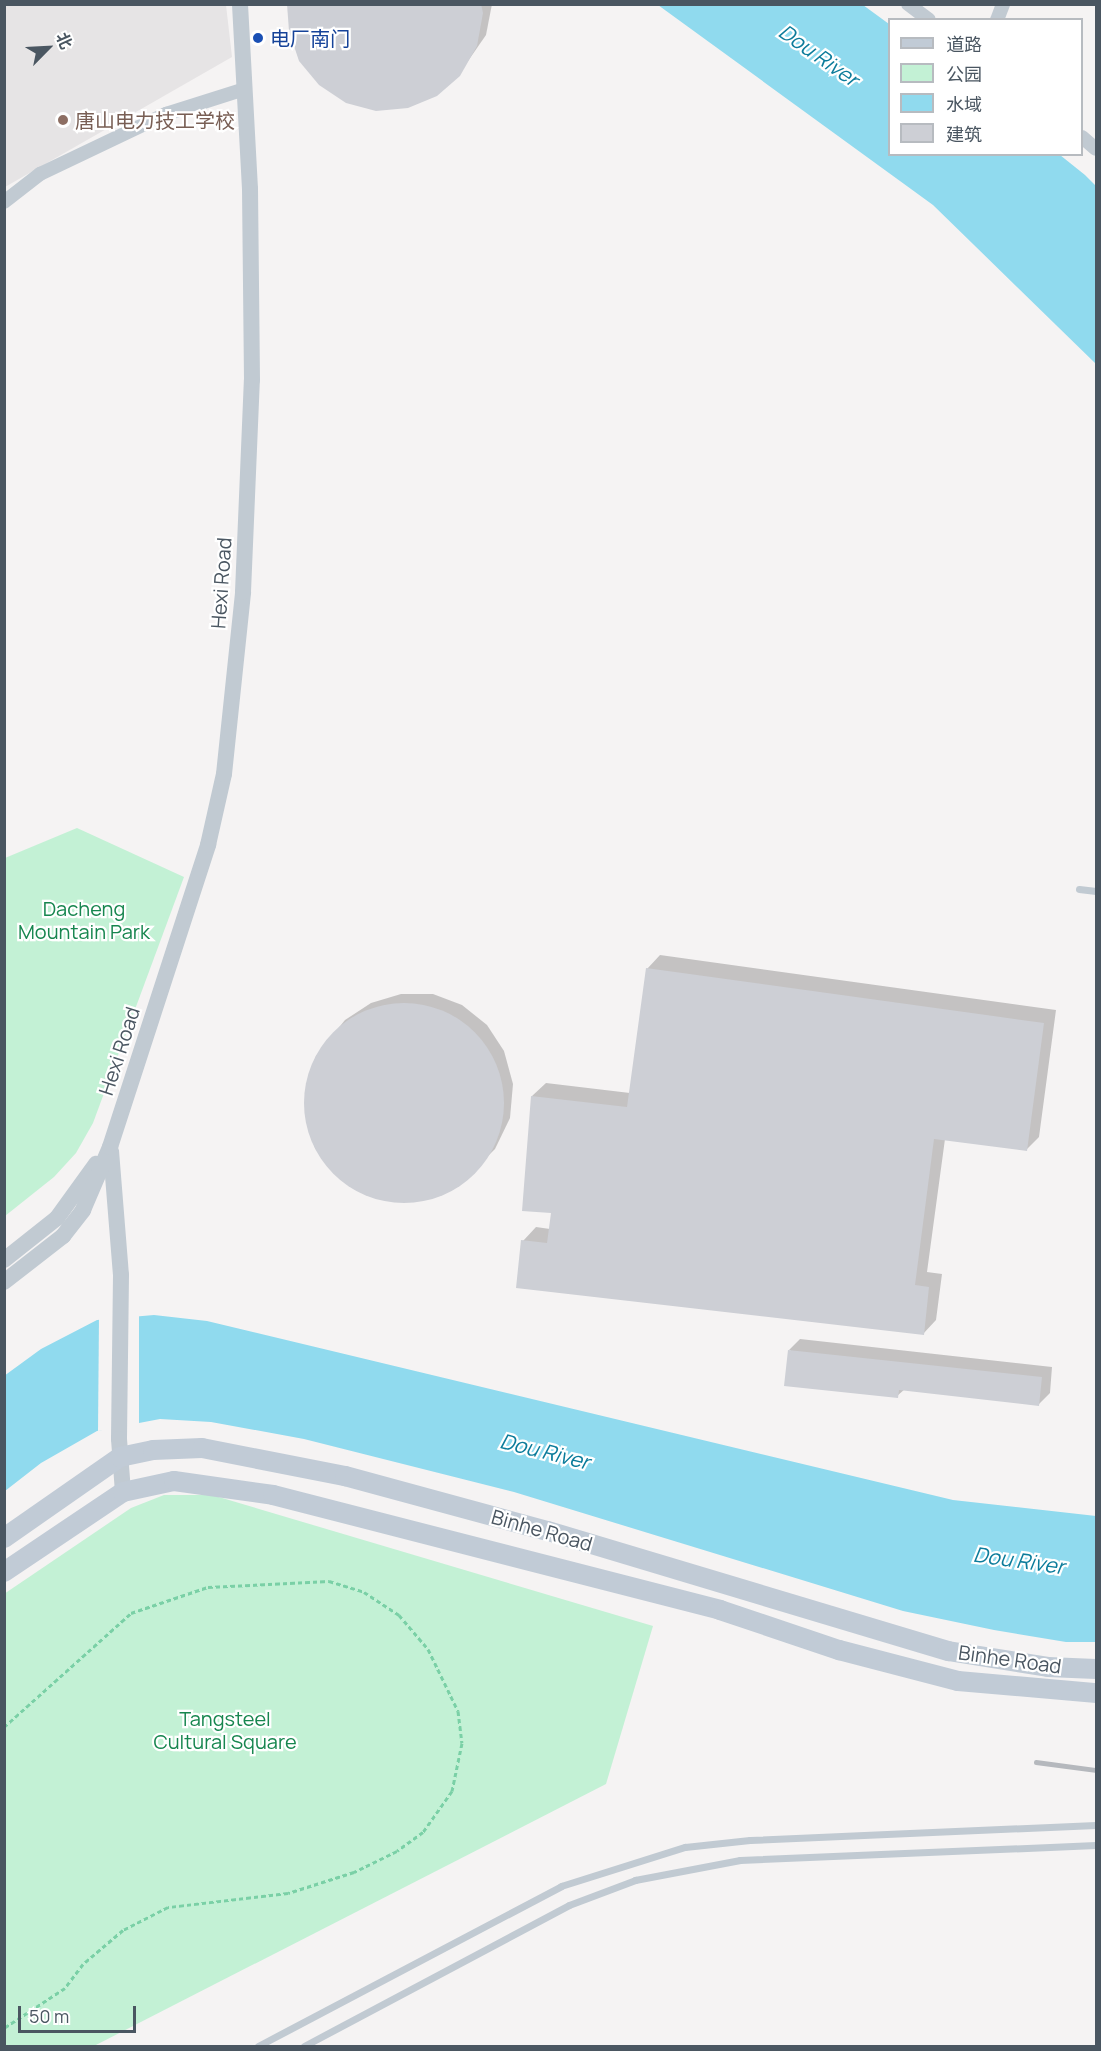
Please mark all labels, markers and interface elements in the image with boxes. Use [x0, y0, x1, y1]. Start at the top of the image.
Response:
north arrow [18, 18, 78, 78]
water label: Dou River [774, 18, 864, 92]
legend [888, 18, 1083, 156]
place label: 电厂南门 [270, 26, 350, 50]
text: 北 [51, 29, 78, 52]
marker: 电厂南门 [251, 31, 265, 45]
text: 道路 [946, 32, 982, 56]
text: 公园 [946, 62, 982, 86]
text: 水域 [946, 92, 982, 116]
place label: 唐山电力技工学校 [75, 108, 235, 132]
marker: 唐山电力技工学校 [56, 113, 70, 127]
text: 建筑 [946, 122, 982, 146]
street label: Hexi Road [206, 536, 236, 630]
park label: Dacheng Mountain Park [18, 897, 150, 944]
street label: Hexi Road [93, 1004, 145, 1098]
water label: Dou River [498, 1428, 592, 1474]
street label: Binhe Road [489, 1504, 595, 1556]
water label: Dou River [972, 1541, 1066, 1579]
street label: Binhe Road [957, 1640, 1063, 1678]
park label: Tangsteel Cultural Square [153, 1707, 297, 1754]
scale bar [21, 1994, 140, 2032]
text: 50 m [29, 2004, 69, 2028]

